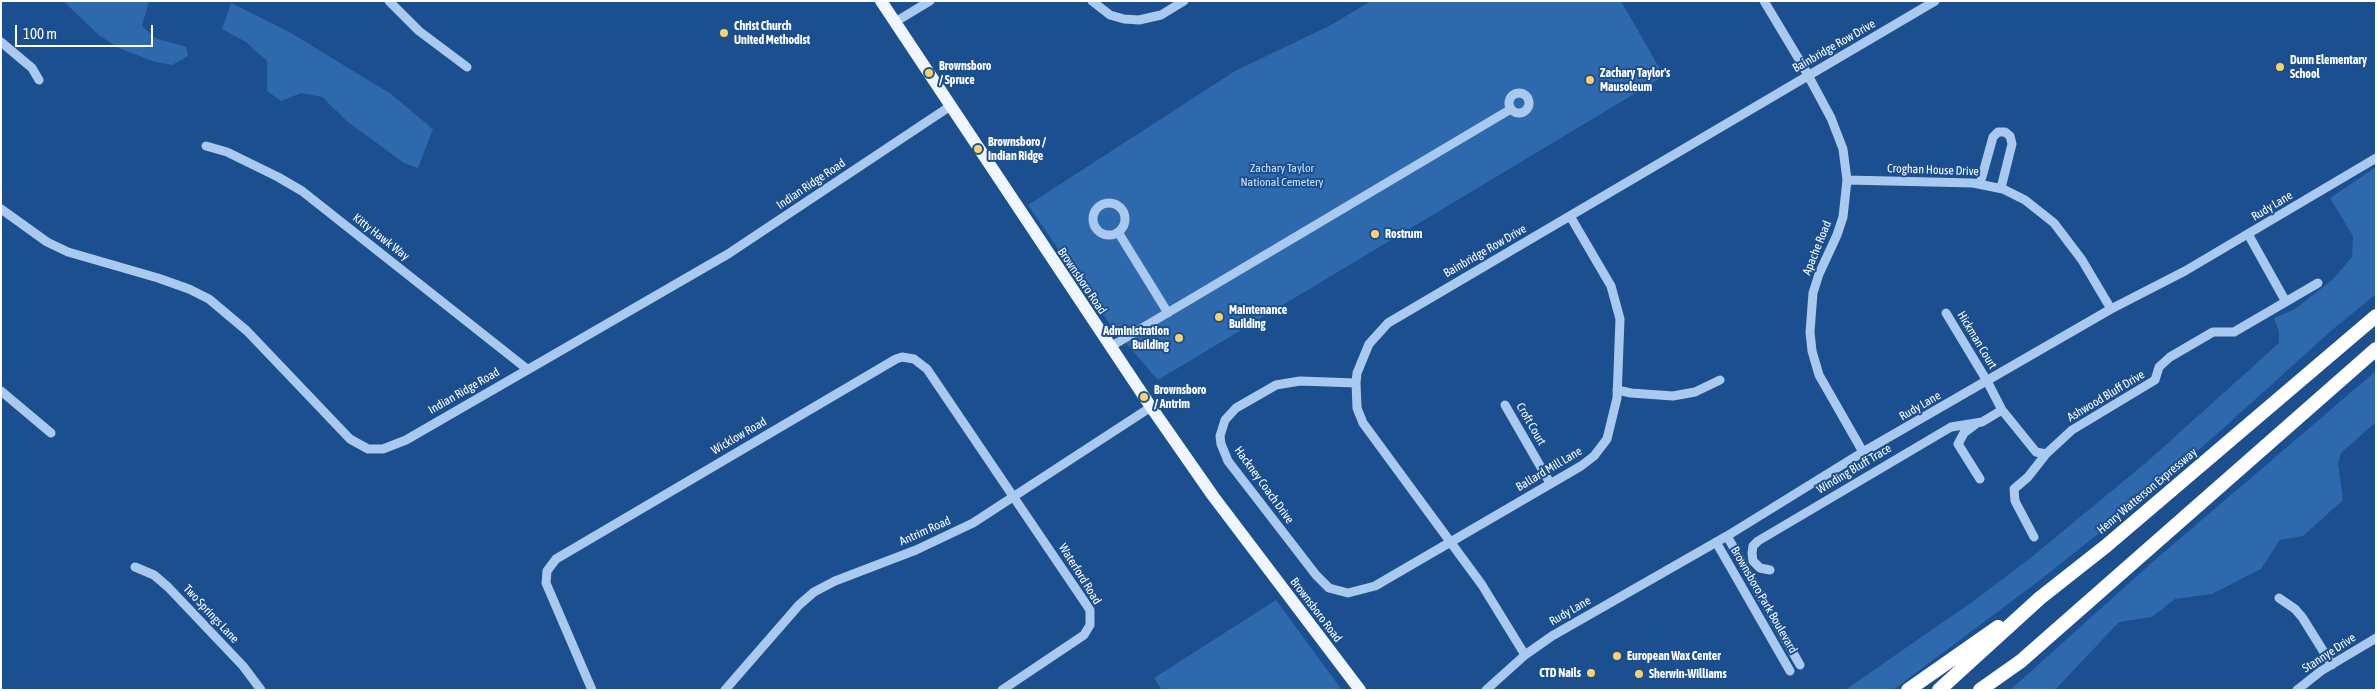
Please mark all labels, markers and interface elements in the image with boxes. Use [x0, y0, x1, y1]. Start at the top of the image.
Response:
scale bar [18, 15, 155, 47]
street label: Bainbridge Row Drive [1790, 16, 1878, 76]
place label: Christ Church United Methodist [734, 19, 810, 47]
text: 100 m [23, 25, 57, 42]
marker: Christ Church United Methodist [718, 27, 730, 39]
place label: Dunn Elementary School [2290, 53, 2367, 81]
place label: Brownsboro / Spruce [939, 59, 991, 87]
marker: Dunn Elementary School [2274, 61, 2286, 73]
place label: Zachary Taylor's Mausoleum [1600, 66, 1670, 94]
marker: Brownsboro / Spruce [923, 67, 935, 79]
marker: Zachary Taylor's Mausoleum [1584, 74, 1596, 86]
place label: Brownsboro / Indian Ridge [988, 135, 1046, 163]
marker: Brownsboro / Indian Ridge [972, 143, 984, 155]
street label: Indian Ridge Road [774, 156, 848, 212]
park label: Zachary Taylor National Cemetery [1241, 161, 1323, 189]
street label: Croghan House Drive [1887, 161, 1979, 179]
street label: Rudy Lane [2249, 188, 2295, 224]
street label: Kitty Hawk Way [350, 211, 412, 263]
street label: Apache Road [1800, 219, 1834, 277]
street label: Bainbridge Row Drive [1441, 221, 1529, 281]
place label: Rostrum [1385, 227, 1422, 241]
marker: Rostrum [1369, 228, 1381, 240]
street label: Brownsboro Road [1054, 245, 1110, 317]
place label: Maintenance Building [1229, 303, 1287, 331]
street label: Hickman Court [1954, 308, 2000, 372]
marker: Maintenance Building [1213, 311, 1225, 323]
place label: Administration Building [1103, 324, 1169, 352]
marker: Administration Building [1173, 332, 1185, 344]
street label: Indian Ridge Road [426, 365, 502, 417]
street label: Ashwood Bluff Drive [2065, 367, 2147, 425]
place label: Brownsboro / Antrim [1154, 383, 1206, 411]
street label: Rudy Lane [1897, 388, 1943, 424]
marker: Brownsboro / Antrim [1138, 391, 1150, 403]
street label: Croft Court [1513, 400, 1549, 448]
street label: Wicklow Road [709, 414, 769, 458]
street label: Winding Bluff Trace [1814, 441, 1894, 497]
street label: Hackney Coach Drive [1231, 444, 1297, 526]
street label: Ballard Mill Lane [1513, 444, 1585, 494]
street label: Henry Watterson Expressway [2094, 445, 2200, 537]
street label: Antrim Road [897, 513, 953, 549]
street label: Waterford Road [1056, 541, 1104, 607]
street label: Brownsboro Park Boulevard [1728, 544, 1800, 656]
street label: Brownsboro Road [1287, 575, 1345, 645]
street label: Two Springs Lane [180, 582, 242, 646]
street label: Rudy Lane [1547, 593, 1593, 629]
street label: Stannye Drive [2300, 630, 2358, 676]
place label: European Wax Center [1627, 649, 1721, 663]
marker: European Wax Center [1611, 650, 1623, 662]
place label: CTD Nails [1539, 666, 1581, 680]
marker: CTD Nails [1585, 667, 1597, 679]
place label: Sherwin-Williams [1649, 667, 1727, 681]
marker: Sherwin-Williams [1633, 668, 1645, 680]

